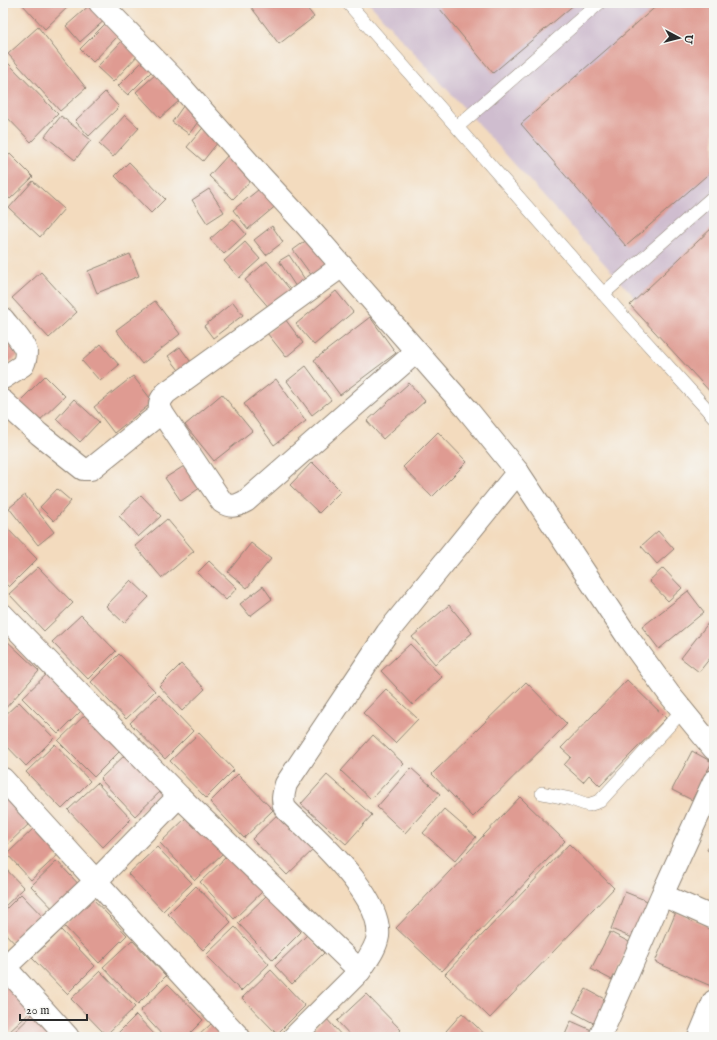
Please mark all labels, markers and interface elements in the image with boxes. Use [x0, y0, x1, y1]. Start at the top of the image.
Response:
north arrow [659, 18, 699, 58]
text: U [680, 33, 696, 45]
scale bar [20, 996, 87, 1022]
text: 20 m [26, 1003, 49, 1018]

